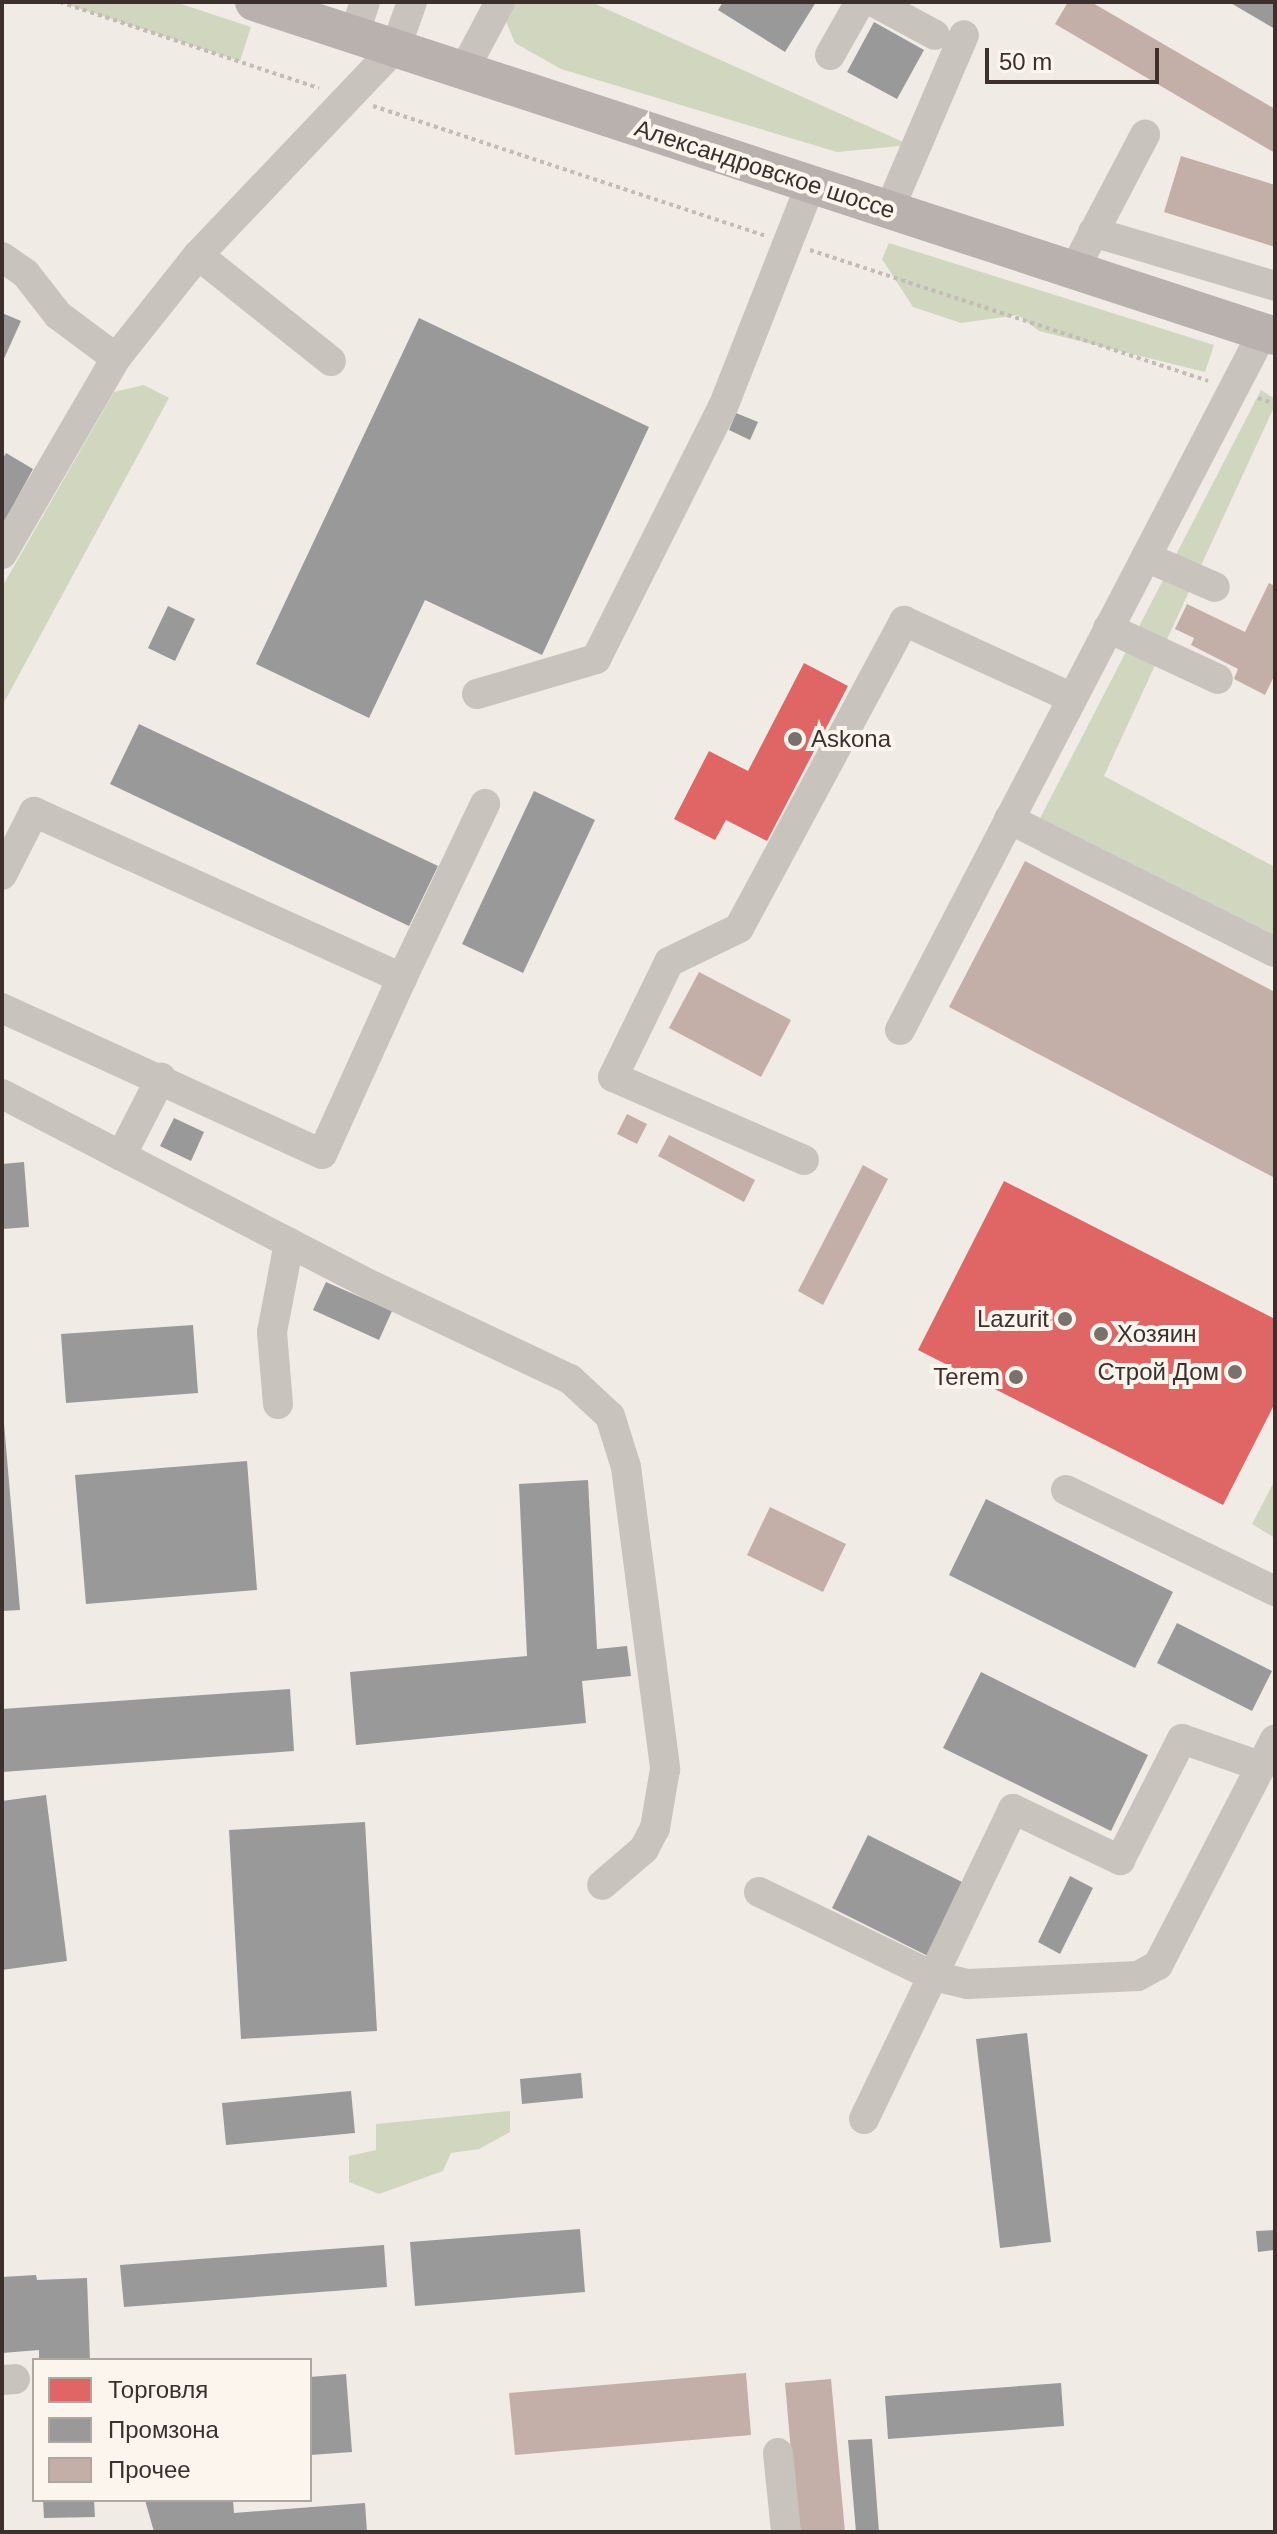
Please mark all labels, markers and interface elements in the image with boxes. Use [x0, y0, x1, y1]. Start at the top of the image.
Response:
scale bar [989, 32, 1163, 82]
text: 50 m [999, 48, 1052, 75]
street label: Александровское шоссе [631, 113, 899, 225]
place label: Askona [811, 725, 891, 753]
marker: Askona [786, 730, 804, 748]
place label: Lazurit [977, 1305, 1049, 1333]
marker: Lazurit [1056, 1310, 1074, 1328]
place label: Хозяин [1117, 1320, 1196, 1348]
marker: Хозяин [1092, 1325, 1110, 1343]
place label: Строй Дом [1098, 1358, 1219, 1386]
place label: Terem [933, 1363, 1000, 1391]
marker: Строй Дом [1226, 1363, 1244, 1381]
marker: Terem [1007, 1368, 1025, 1386]
legend [32, 2358, 312, 2502]
text: Торговля [108, 2376, 208, 2403]
text: Промзона [108, 2416, 219, 2443]
text: Прочее [108, 2456, 191, 2483]

